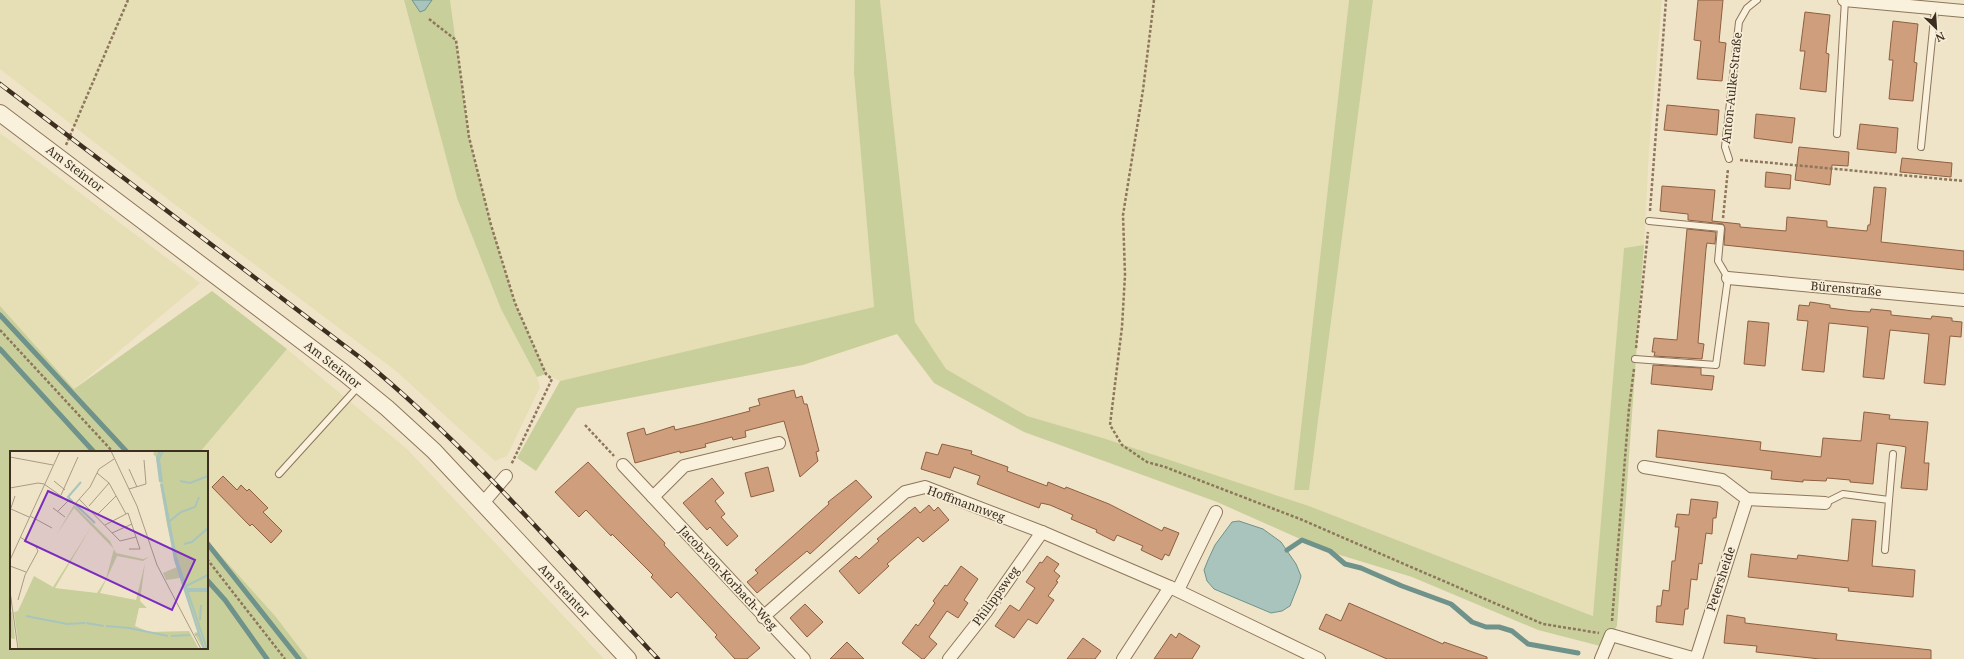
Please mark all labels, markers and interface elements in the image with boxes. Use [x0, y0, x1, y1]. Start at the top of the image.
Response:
north arrow [1916, 8, 1956, 48]
text: N [1933, 29, 1948, 46]
street label: Anton-Aulke-Straße [1717, 31, 1746, 145]
street label: Am Steintor [43, 141, 108, 196]
street label: Bürenstraße [1810, 277, 1882, 300]
street label: Am Steintor [301, 337, 366, 393]
inset map [10, 451, 208, 649]
street label: Hoffmannweg [925, 482, 1008, 526]
street label: Jacob-von-Korbach-Weg [675, 521, 782, 634]
street label: Petersheide [1702, 544, 1739, 613]
street label: Am Steintor [535, 560, 594, 622]
street label: Philippsweg [968, 562, 1023, 629]

